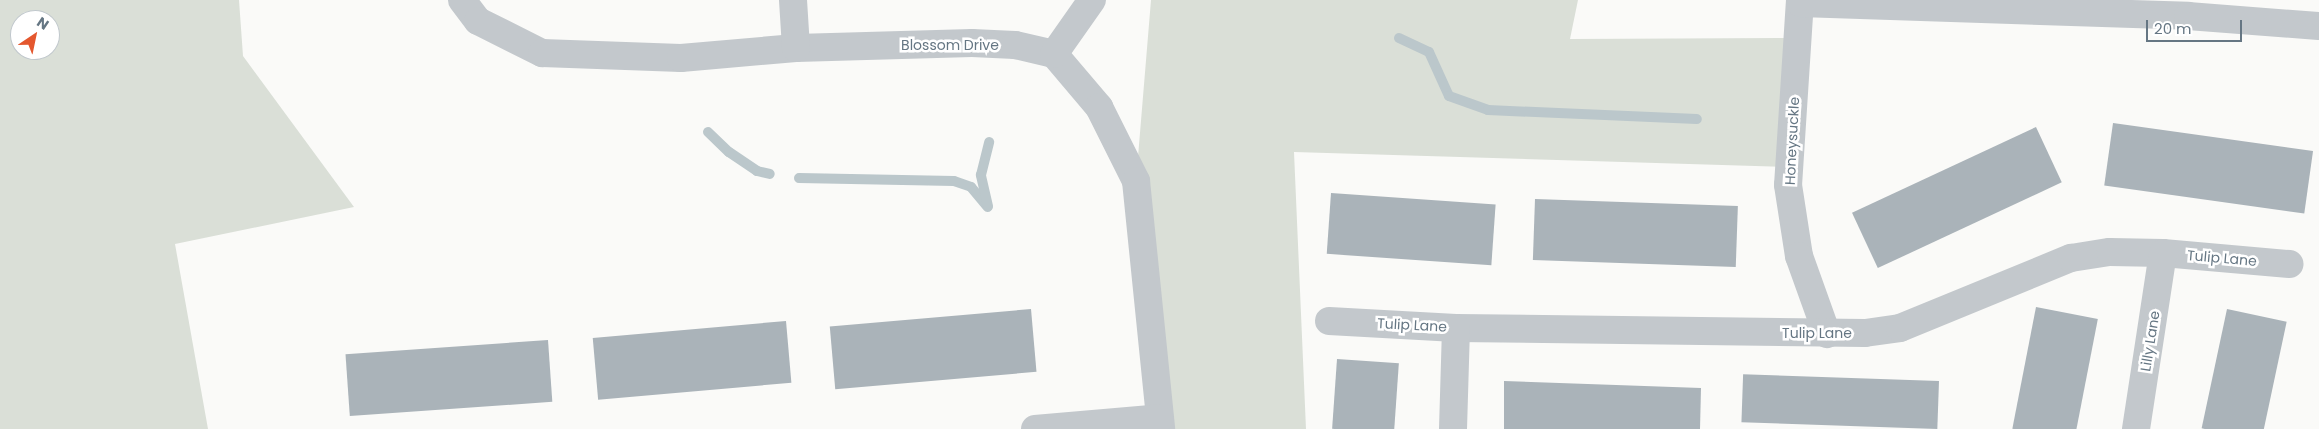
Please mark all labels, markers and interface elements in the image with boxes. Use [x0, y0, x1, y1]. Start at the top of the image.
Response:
north arrow [10, 10, 60, 60]
scale bar [2149, 10, 2245, 42]
text: N [33, 12, 53, 35]
text: 20 m [2154, 18, 2192, 39]
street label: Blossom Drive [901, 37, 999, 53]
street label: Honeysuckle [1781, 96, 1803, 186]
street label: Tulip Lane [2187, 247, 2257, 269]
street label: Lilly Lane [2137, 309, 2163, 373]
street label: Tulip Lane [1377, 315, 1447, 335]
street label: Tulip Lane [1782, 325, 1852, 341]

